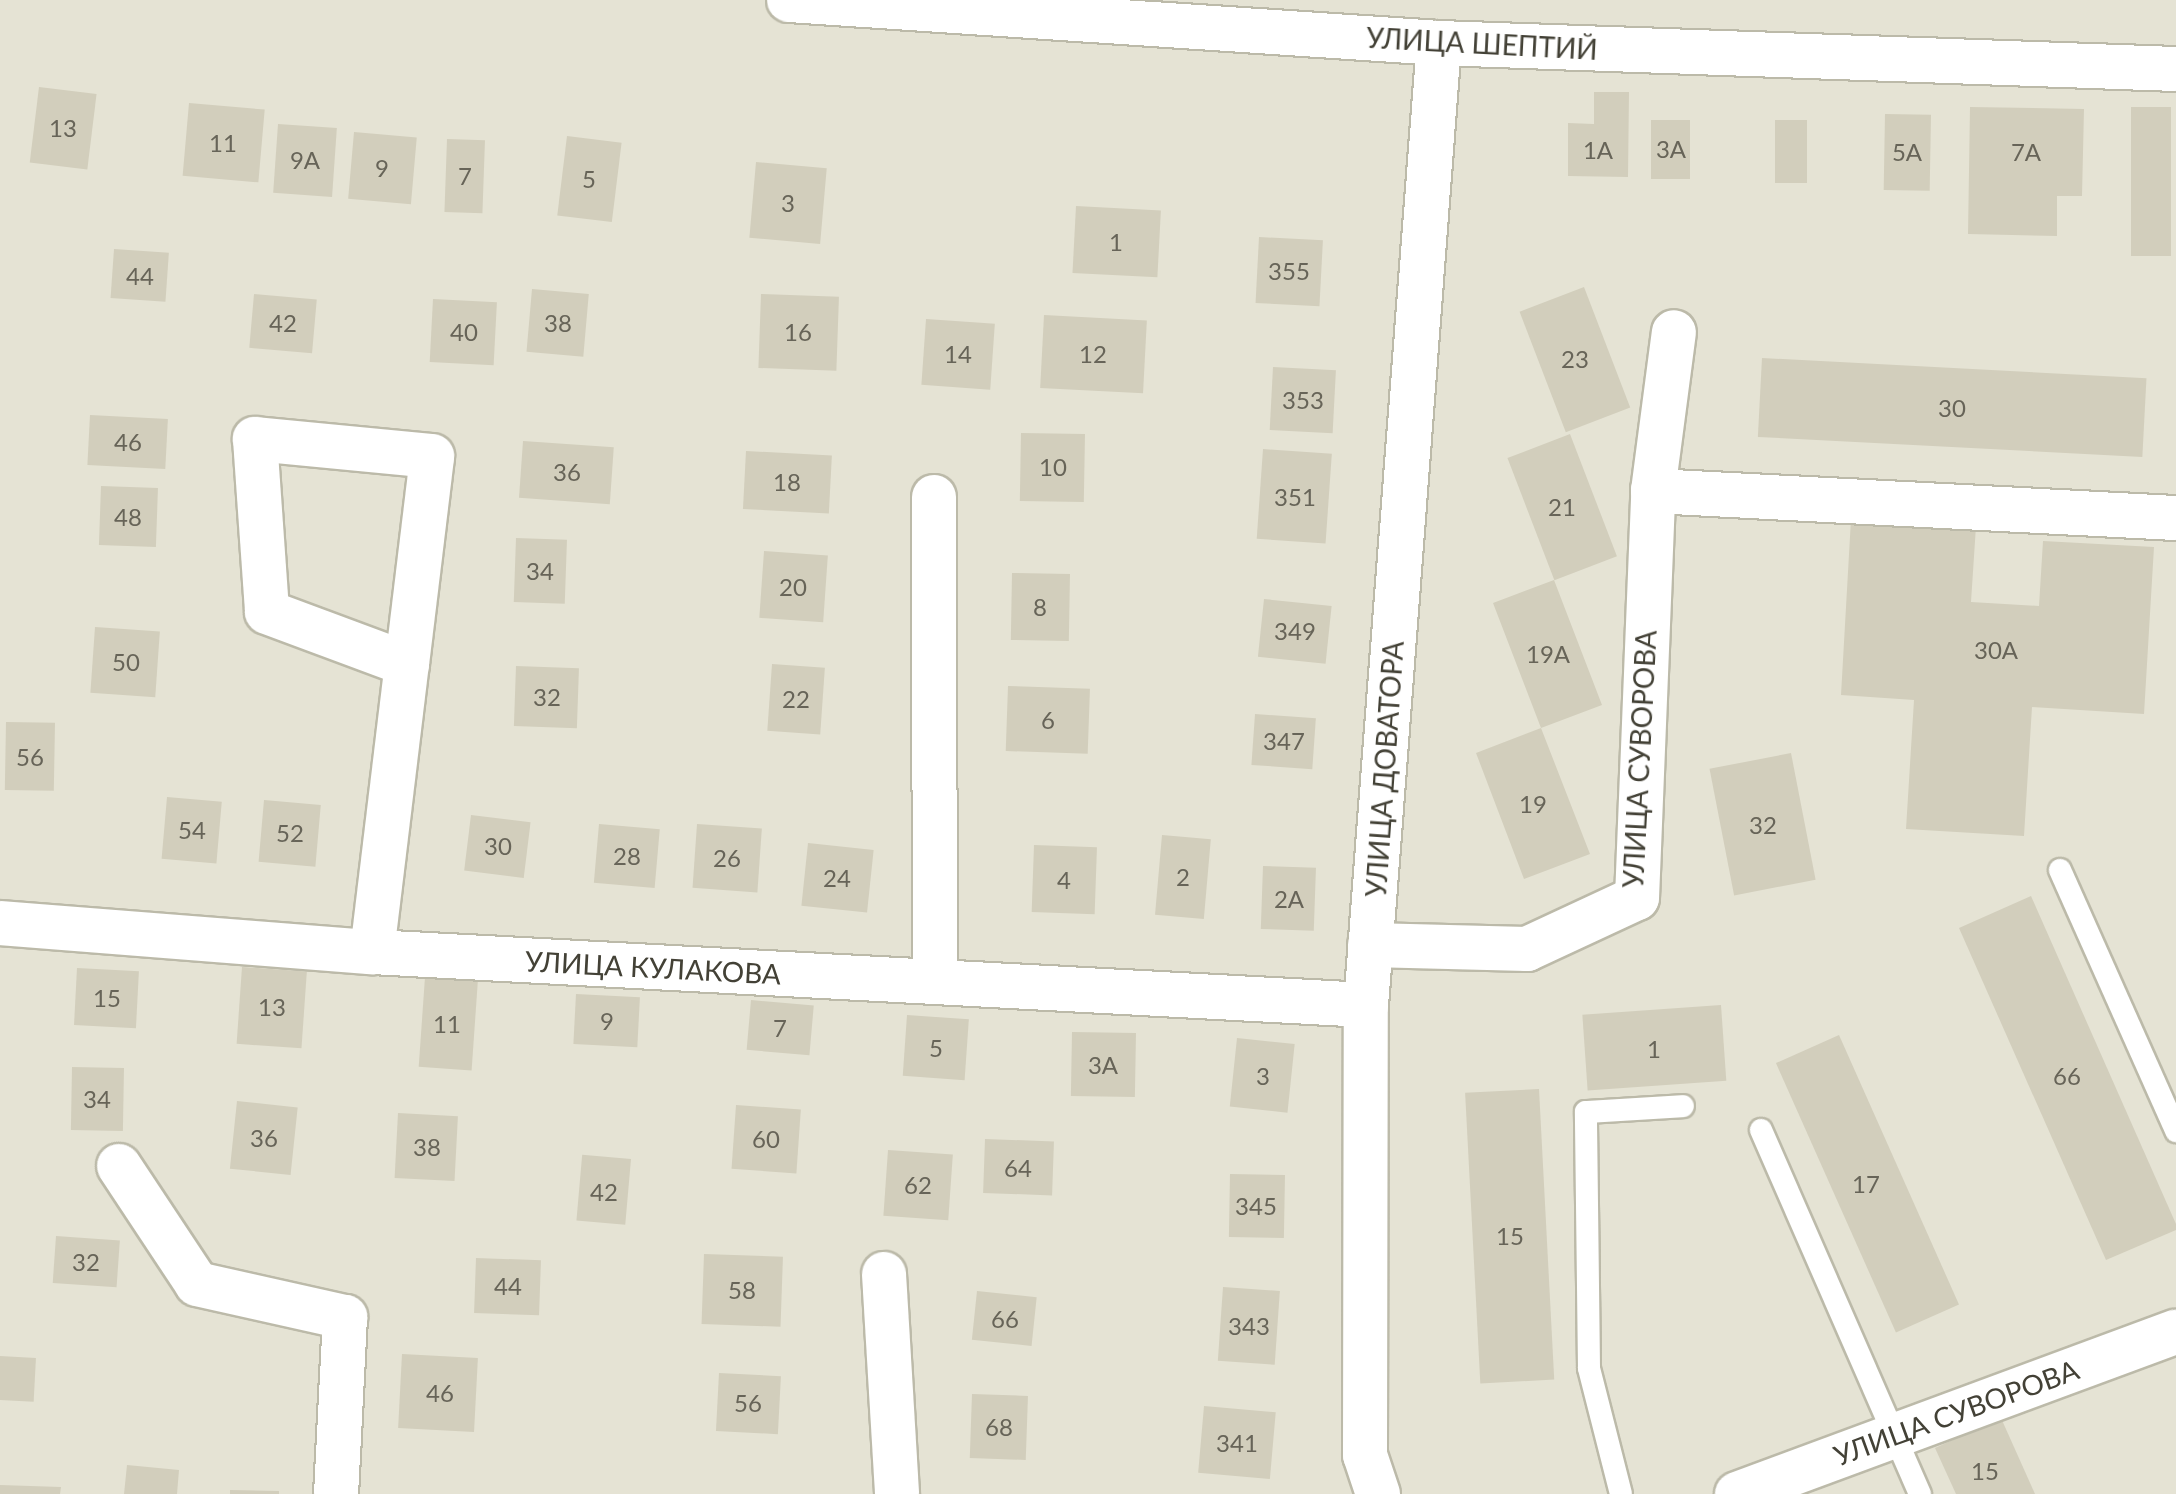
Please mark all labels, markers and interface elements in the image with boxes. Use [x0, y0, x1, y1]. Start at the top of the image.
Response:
street label: УЛИЦА ШЕПТИЙ [1365, 20, 1599, 66]
house number: 13 [49, 114, 77, 142]
house number: 11 [209, 129, 237, 157]
house number: 3А [1656, 135, 1686, 163]
house number: 1А [1583, 136, 1613, 164]
house number: 5А [1892, 138, 1922, 166]
house number: 7А [2011, 138, 2041, 166]
house number: 9А [290, 146, 320, 174]
house number: 9 [375, 154, 389, 182]
house number: 7 [458, 162, 472, 190]
house number: 5 [582, 165, 596, 193]
house number: 3 [781, 189, 795, 217]
house number: 1 [1109, 228, 1123, 256]
house number: 355 [1268, 257, 1310, 285]
house number: 44 [126, 262, 154, 290]
house number: 42 [269, 309, 297, 337]
house number: 38 [544, 309, 572, 337]
house number: 40 [450, 318, 478, 346]
house number: 16 [784, 318, 812, 346]
house number: 14 [944, 340, 972, 368]
house number: 12 [1079, 340, 1107, 368]
house number: 23 [1561, 345, 1589, 373]
house number: 353 [1282, 386, 1324, 414]
house number: 30 [1938, 394, 1966, 422]
house number: 46 [114, 428, 142, 456]
house number: 10 [1039, 453, 1067, 481]
house number: 36 [553, 458, 581, 486]
house number: 18 [773, 468, 801, 496]
house number: 351 [1274, 483, 1316, 511]
house number: 21 [1548, 493, 1576, 521]
house number: 48 [114, 503, 142, 531]
house number: 34 [526, 557, 554, 585]
house number: 20 [779, 573, 807, 601]
house number: 8 [1033, 593, 1047, 621]
house number: 349 [1274, 617, 1316, 645]
street label: УЛИЦА СУВОРОВА [1615, 629, 1663, 889]
house number: 30А [1974, 636, 2018, 664]
street label: УЛИЦА ДОВАТОРА [1358, 640, 1410, 898]
house number: 19А [1526, 640, 1570, 668]
house number: 50 [112, 648, 140, 676]
house number: 32 [533, 683, 561, 711]
house number: 22 [782, 685, 810, 713]
house number: 6 [1041, 706, 1055, 734]
house number: 347 [1263, 727, 1305, 755]
house number: 56 [16, 743, 44, 771]
house number: 19 [1519, 790, 1547, 818]
house number: 32 [1749, 811, 1777, 839]
house number: 54 [178, 816, 206, 844]
house number: 52 [276, 819, 304, 847]
house number: 30 [484, 832, 512, 860]
house number: 28 [613, 842, 641, 870]
house number: 26 [713, 844, 741, 872]
house number: 2 [1176, 863, 1190, 891]
house number: 24 [823, 864, 851, 892]
house number: 4 [1057, 866, 1071, 894]
house number: 2А [1274, 885, 1304, 913]
street label: УЛИЦА КУЛАКОВА [524, 944, 782, 990]
house number: 15 [93, 984, 121, 1012]
house number: 13 [258, 993, 286, 1021]
house number: 9 [600, 1007, 614, 1035]
house number: 11 [433, 1010, 461, 1038]
house number: 7 [773, 1014, 787, 1042]
house number: 5 [929, 1034, 943, 1062]
house number: 1 [1647, 1035, 1661, 1063]
house number: 3А [1088, 1051, 1118, 1079]
house number: 3 [1256, 1062, 1270, 1090]
house number: 66 [2053, 1062, 2081, 1090]
house number: 34 [83, 1085, 111, 1113]
house number: 36 [250, 1124, 278, 1152]
house number: 60 [752, 1125, 780, 1153]
house number: 38 [413, 1133, 441, 1161]
house number: 64 [1004, 1154, 1032, 1182]
house number: 17 [1852, 1170, 1880, 1198]
house number: 62 [904, 1171, 932, 1199]
house number: 42 [590, 1178, 618, 1206]
house number: 345 [1235, 1192, 1277, 1220]
house number: 15 [1496, 1222, 1524, 1250]
house number: 32 [72, 1248, 100, 1276]
house number: 44 [494, 1272, 522, 1300]
house number: 58 [728, 1276, 756, 1304]
house number: 66 [991, 1305, 1019, 1333]
house number: 343 [1228, 1312, 1270, 1340]
street label: УЛИЦА СУВОРОВА [1829, 1352, 2083, 1472]
house number: 46 [426, 1379, 454, 1407]
house number: 56 [734, 1389, 762, 1417]
house number: 68 [985, 1413, 1013, 1441]
house number: 341 [1216, 1429, 1258, 1457]
house number: 15 [1971, 1457, 1999, 1485]

